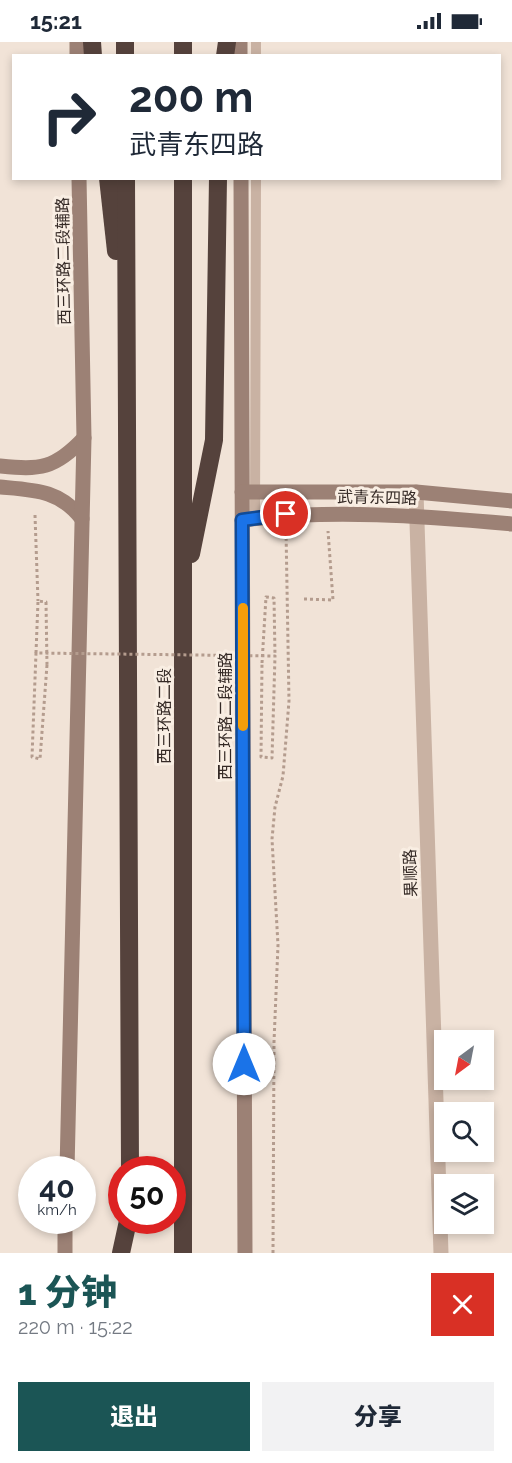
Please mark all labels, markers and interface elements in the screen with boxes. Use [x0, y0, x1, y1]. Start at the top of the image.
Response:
text: 15:21 [30, 8, 82, 34]
text: 200 m [129, 73, 253, 122]
icon: right [30, 78, 108, 156]
text: 武青东四路 [129, 129, 264, 160]
street label: 西三环路二段辅路 [53, 197, 74, 325]
street label: 武青东四路 [337, 487, 417, 508]
pin [260, 488, 311, 539]
icon: arrive [269, 497, 302, 530]
street label: 西三环路二段辅路 [216, 652, 235, 780]
street label: 西三环路二段 [155, 668, 174, 764]
street label: 果顺路 [400, 849, 421, 897]
north arrow [434, 1030, 494, 1090]
map controls [434, 1030, 494, 1234]
position arrow [212, 1032, 276, 1096]
button: search [434, 1102, 494, 1162]
speed limit sign: 50 [108, 1156, 186, 1234]
text: 40 [39, 1170, 75, 1205]
button: layers [434, 1174, 494, 1234]
text: km/h [37, 1201, 77, 1219]
text: 1 分钟 [18, 1271, 117, 1313]
button: close [431, 1273, 494, 1336]
text: 220 m · 15:22 [18, 1315, 133, 1339]
button: 退出 [18, 1382, 250, 1451]
button: 分享 [262, 1382, 494, 1451]

